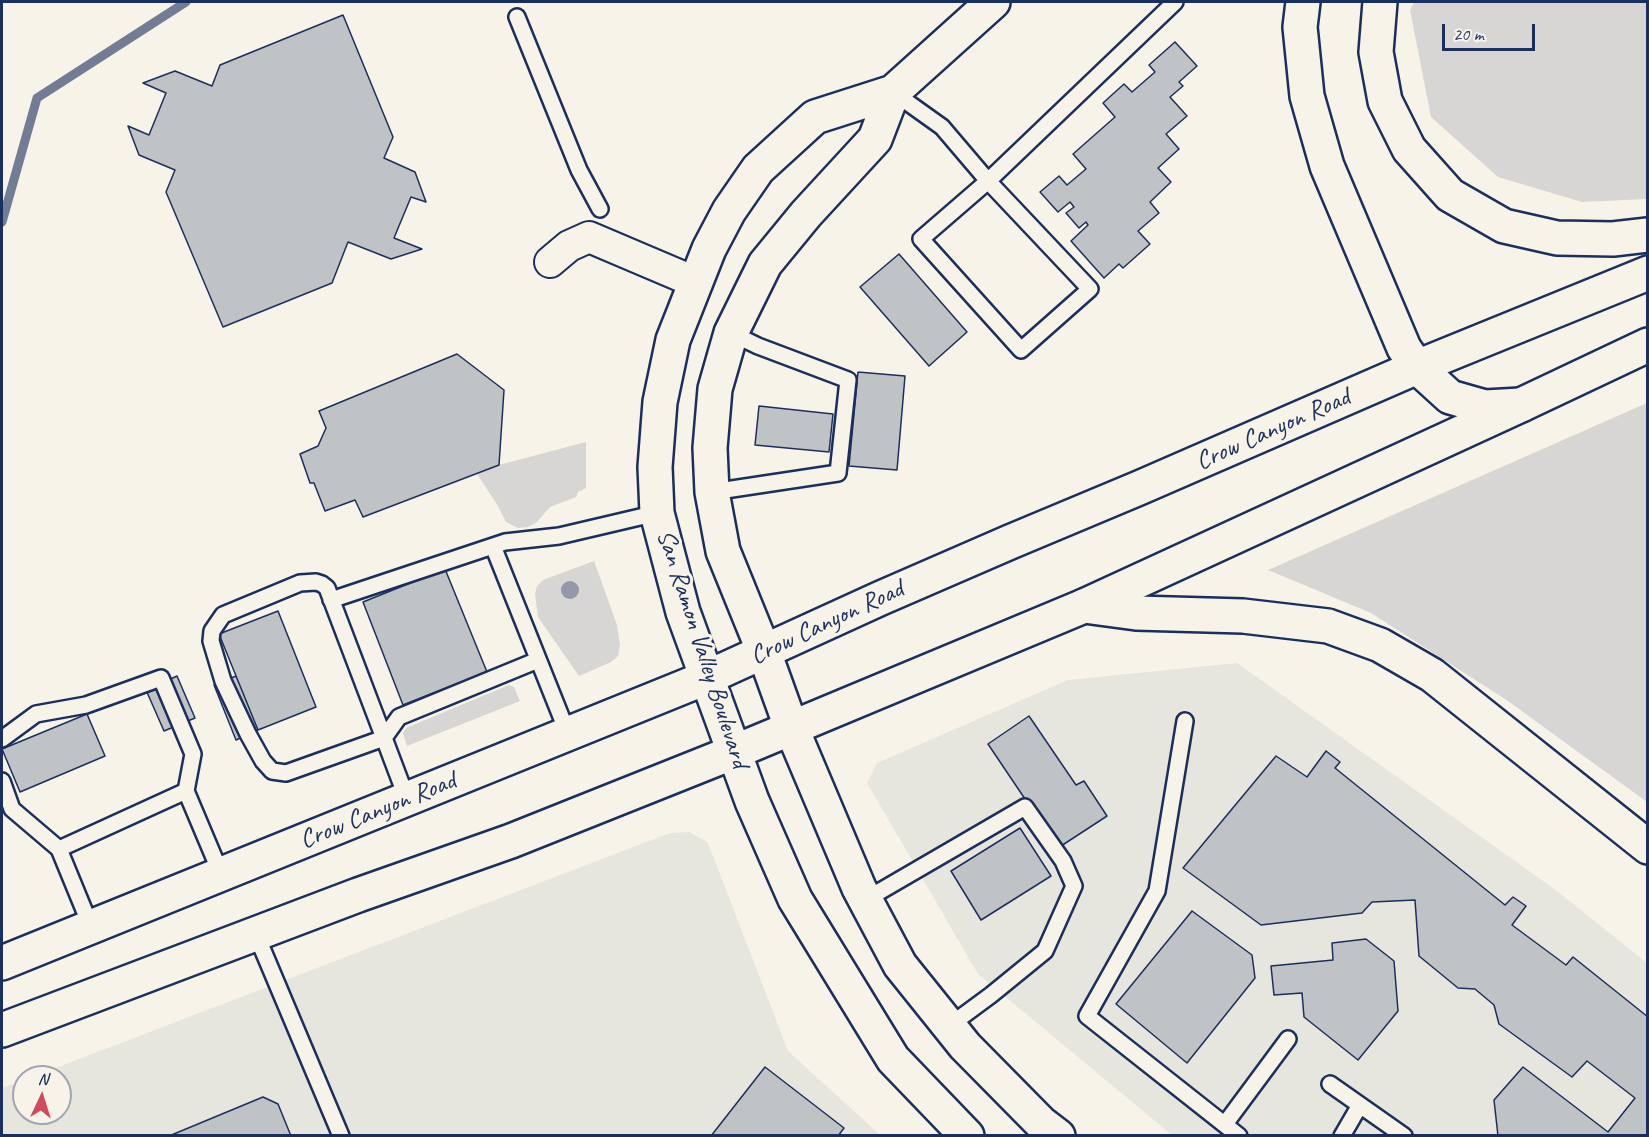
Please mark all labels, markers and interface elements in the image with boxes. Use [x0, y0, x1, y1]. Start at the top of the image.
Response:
scale bar [1445, 12, 1538, 50]
text: 20 m [1453, 23, 1484, 45]
street label: Crow Canyon Road [1191, 382, 1355, 478]
street label: San Ramon Valley Boulevard [649, 526, 755, 772]
street label: Crow Canyon Road [745, 574, 909, 672]
street label: Crow Canyon Road [295, 766, 461, 856]
north arrow [12, 1065, 72, 1125]
text: N [37, 1069, 49, 1089]

